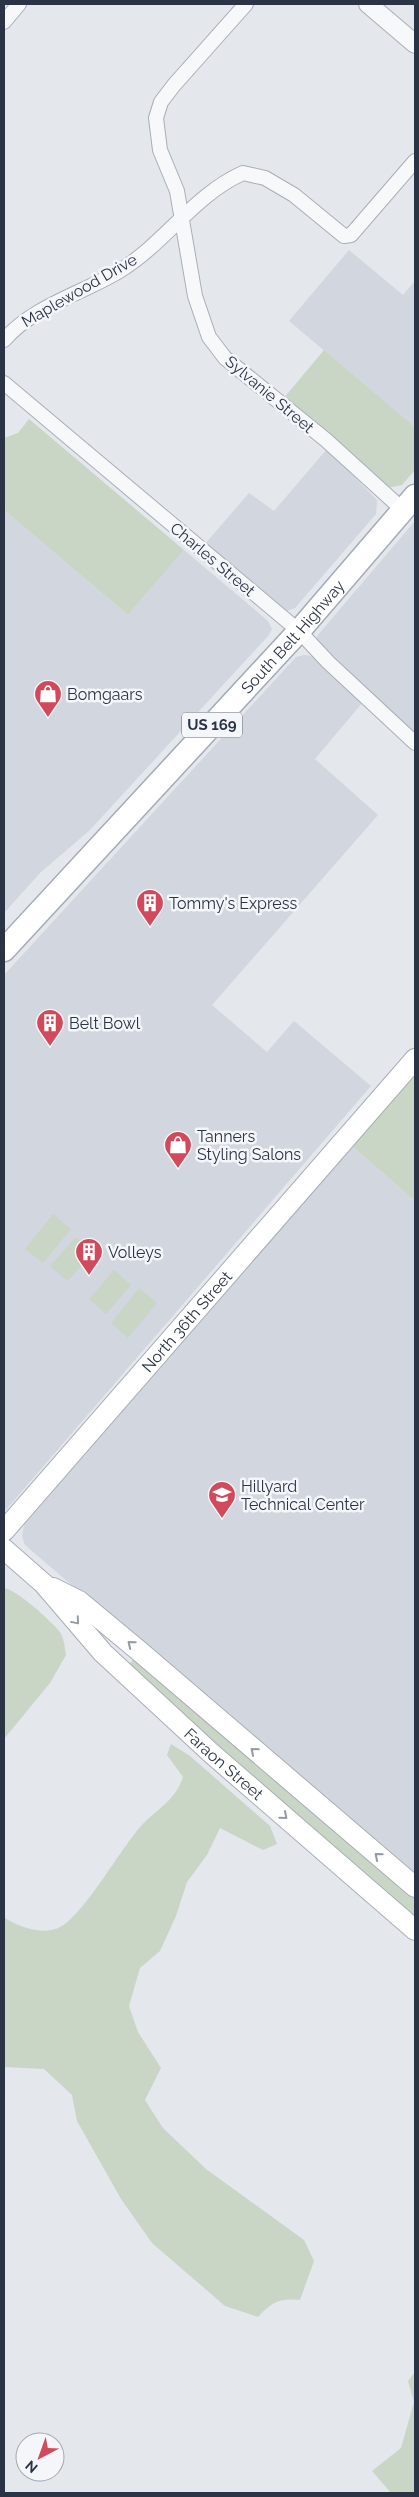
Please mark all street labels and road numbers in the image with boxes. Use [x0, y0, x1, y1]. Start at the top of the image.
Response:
street label: Maplewood Drive [18, 250, 140, 331]
street label: Sylvanie Street [221, 352, 318, 437]
street label: Charles Street [167, 518, 259, 601]
street label: South Belt Highway [237, 576, 349, 698]
road number: US 169 [182, 712, 242, 738]
street label: North 36th Street [138, 1267, 236, 1376]
street label: Faraon Street [180, 1724, 267, 1804]

